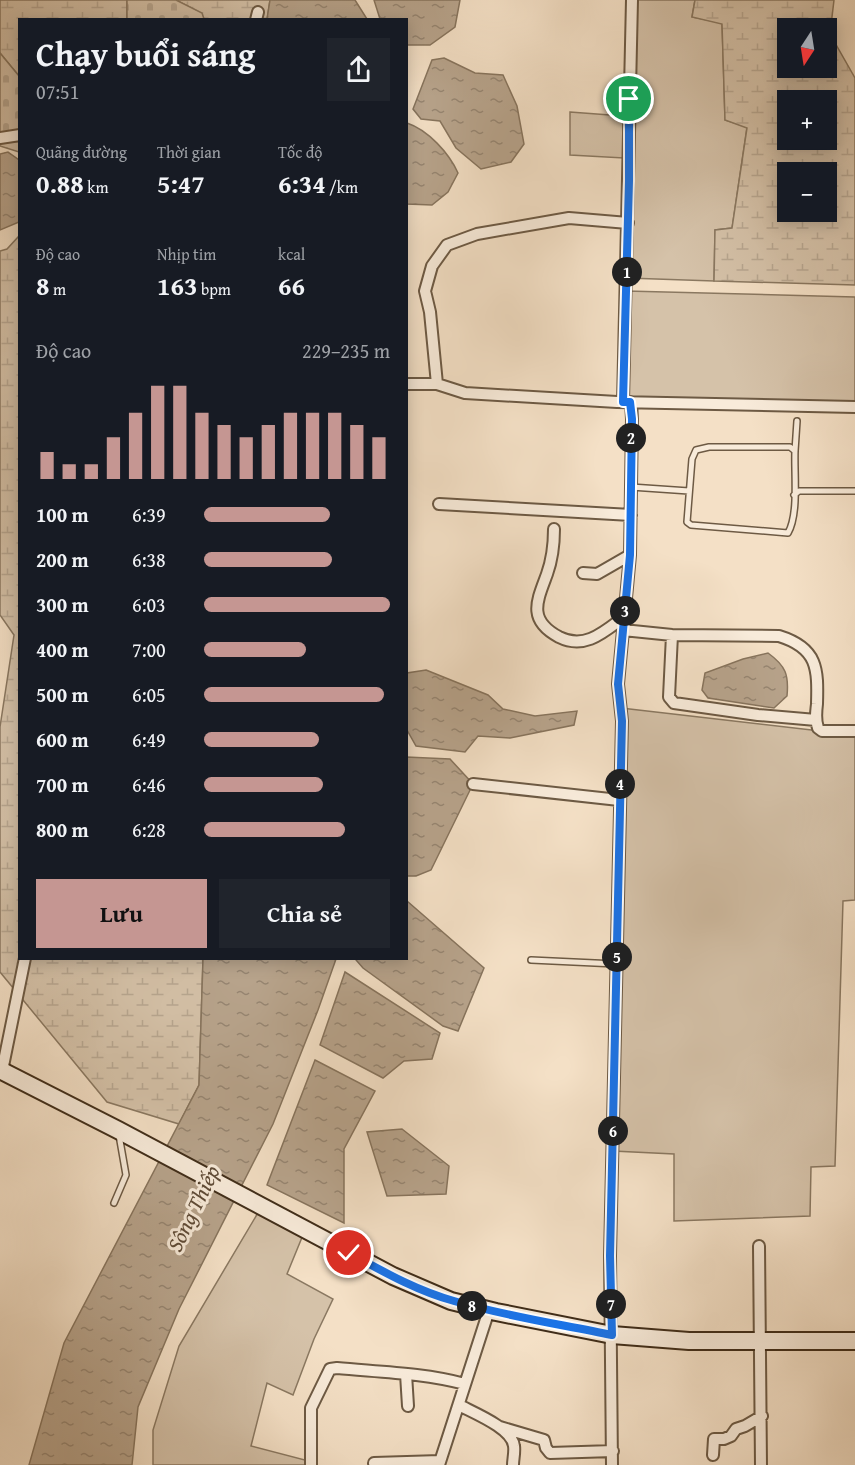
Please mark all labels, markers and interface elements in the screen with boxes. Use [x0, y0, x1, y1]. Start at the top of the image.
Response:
north arrow [777, 18, 837, 78]
map controls [777, 18, 837, 222]
text: Chạy buổi sáng [36, 30, 255, 78]
button: share [327, 38, 390, 101]
pin [603, 73, 654, 124]
text: 07:51 [36, 77, 79, 106]
icon: arrive [612, 82, 645, 115]
button: + [777, 90, 837, 150]
text: Quãng đường [36, 140, 127, 164]
text: Thời gian [157, 140, 221, 164]
text: Tốc độ [278, 140, 322, 164]
button: − [777, 162, 837, 222]
text: 0.88 [36, 164, 84, 203]
text: 5:47 [157, 164, 205, 203]
text: 6:34 [278, 164, 326, 203]
text: km [84, 175, 108, 199]
text: /km [326, 175, 358, 199]
text: Độ cao [36, 242, 80, 266]
text: Nhịp tim [157, 242, 216, 266]
text: kcal [278, 242, 305, 266]
pin: 1 [612, 257, 642, 287]
text: 1 [623, 260, 631, 284]
text: 8 [36, 266, 49, 305]
text: 163 [157, 266, 197, 305]
text: 66 [278, 266, 305, 305]
text: m [49, 277, 66, 301]
text: bpm [197, 277, 231, 301]
text: Độ cao [36, 336, 91, 365]
text: 229–235 m [302, 336, 390, 365]
pin: 2 [616, 423, 646, 453]
text: 2 [627, 426, 635, 450]
text: 100 m [36, 500, 89, 529]
text: 6:39 [132, 500, 166, 529]
text: 200 m [36, 545, 89, 574]
text: 6:38 [132, 545, 166, 574]
text: 300 m [36, 590, 89, 619]
text: 6:03 [132, 590, 166, 619]
pin: 3 [610, 596, 640, 626]
text: 3 [621, 599, 629, 623]
text: 400 m [36, 635, 89, 664]
text: 7:00 [132, 635, 166, 664]
text: 500 m [36, 680, 89, 709]
text: 6:05 [132, 680, 166, 709]
text: 600 m [36, 725, 89, 754]
text: 6:49 [132, 725, 166, 754]
pin: 4 [605, 769, 635, 799]
text: 700 m [36, 770, 89, 799]
text: 6:46 [132, 770, 166, 799]
text: 4 [616, 772, 624, 796]
text: 800 m [36, 815, 89, 844]
text: 6:28 [132, 815, 166, 844]
button: Lưu [36, 879, 207, 948]
button: Chia sẻ [219, 879, 390, 948]
pin: 5 [602, 942, 632, 972]
text: 5 [613, 945, 621, 969]
pin: 6 [598, 1116, 628, 1146]
text: 6 [609, 1119, 617, 1143]
water label: Sông Thiếp [158, 1159, 228, 1257]
pin [323, 1227, 374, 1278]
icon: check [332, 1236, 365, 1269]
pin: 7 [596, 1289, 626, 1319]
pin: 8 [457, 1291, 487, 1321]
text: 7 [607, 1292, 615, 1316]
text: 8 [468, 1294, 476, 1318]

